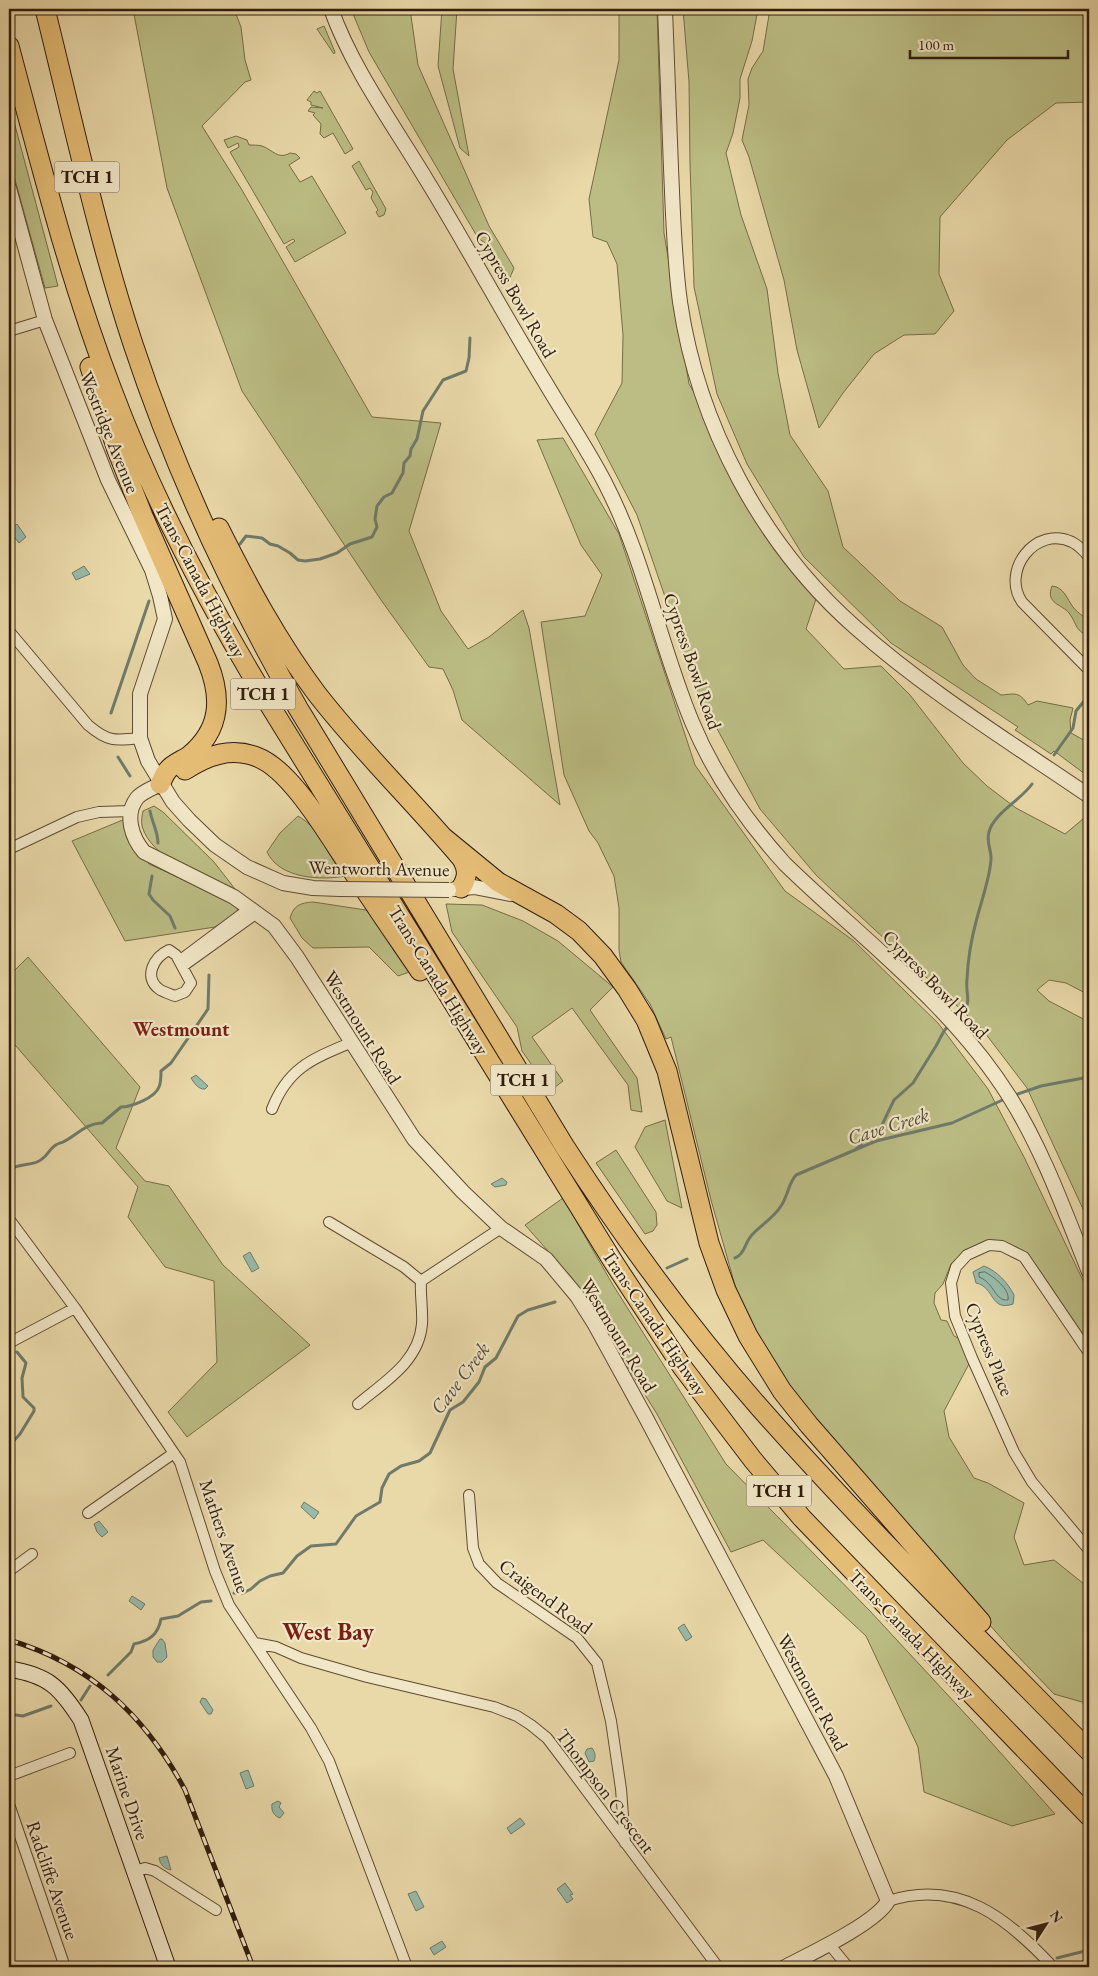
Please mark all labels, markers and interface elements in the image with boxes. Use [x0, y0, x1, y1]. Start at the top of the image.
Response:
scale bar [910, 28, 1068, 60]
text: 100 m [918, 35, 955, 54]
road number: TCH 1 [54, 162, 120, 192]
street label: Cypress Bowl Road [469, 226, 562, 363]
street label: Westridge Avenue [74, 367, 145, 497]
street label: Trans-Canada Highway [149, 498, 252, 663]
street label: Cypress Bowl Road [657, 590, 728, 733]
road number: TCH 1 [230, 679, 296, 710]
street label: Wentworth Avenue [308, 855, 450, 882]
street label: Trans-Canada Highway [382, 901, 495, 1060]
street label: Cypress Bowl Road [877, 924, 995, 1045]
street label: Westmount Road [318, 966, 407, 1089]
district label: Westmount [133, 1016, 230, 1042]
road number: TCH 1 [490, 1064, 556, 1096]
water label: Cave Creek [844, 1101, 932, 1151]
street label: Trans-Canada Highway [596, 1244, 713, 1401]
street label: Westmount Road [575, 1274, 663, 1397]
street label: Cypress Place [959, 1299, 1020, 1400]
water label: Cave Creek [424, 1337, 496, 1419]
road number: TCH 1 [746, 1475, 812, 1506]
street label: Mathers Avenue [193, 1476, 256, 1596]
street label: Craigend Road [494, 1553, 598, 1640]
street label: Trans-Canada Highway [843, 1564, 981, 1705]
district label: West Bay [282, 1616, 374, 1648]
street label: Westmount Road [771, 1630, 854, 1755]
street label: Thompson Crescent [550, 1724, 661, 1859]
street label: Marine Drive [100, 1743, 155, 1843]
street label: Radcliffe Avenue [21, 1818, 85, 1943]
north arrow [1020, 1898, 1070, 1948]
text: N [1046, 1906, 1068, 1927]

